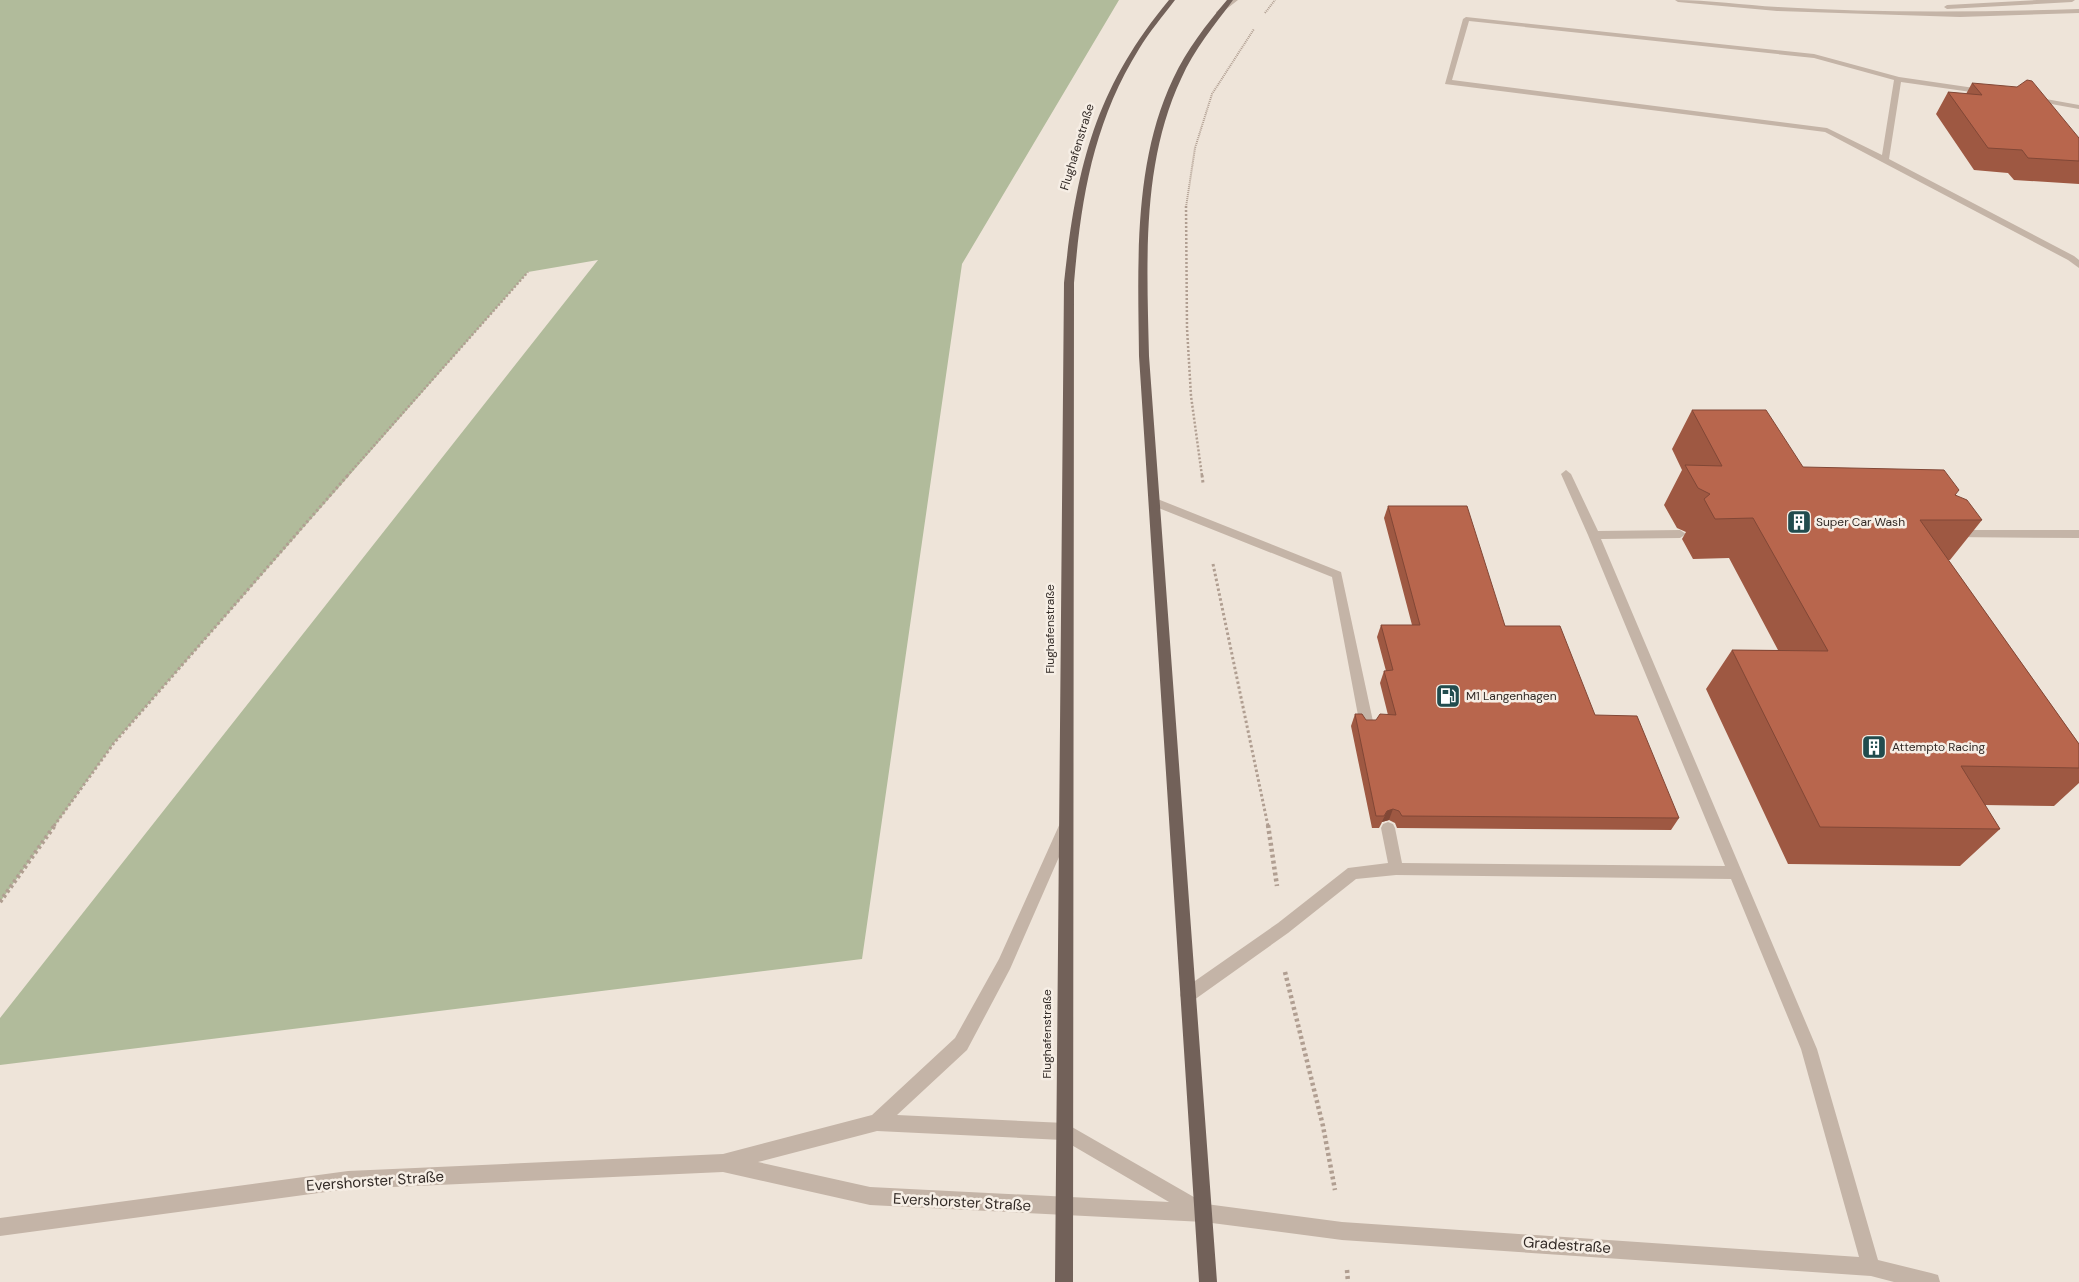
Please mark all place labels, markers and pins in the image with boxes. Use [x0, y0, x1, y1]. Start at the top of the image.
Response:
building icon: Super Car Wash [1786, 509, 1812, 535]
place label: Super Car Wash [1816, 514, 1905, 530]
fuel station icon: M1 Langenhagen [1435, 683, 1461, 709]
place label: M1 Langenhagen [1466, 688, 1557, 704]
building icon: Attempto Racing [1861, 734, 1887, 760]
place label: Attempto Racing [1892, 739, 1985, 755]

